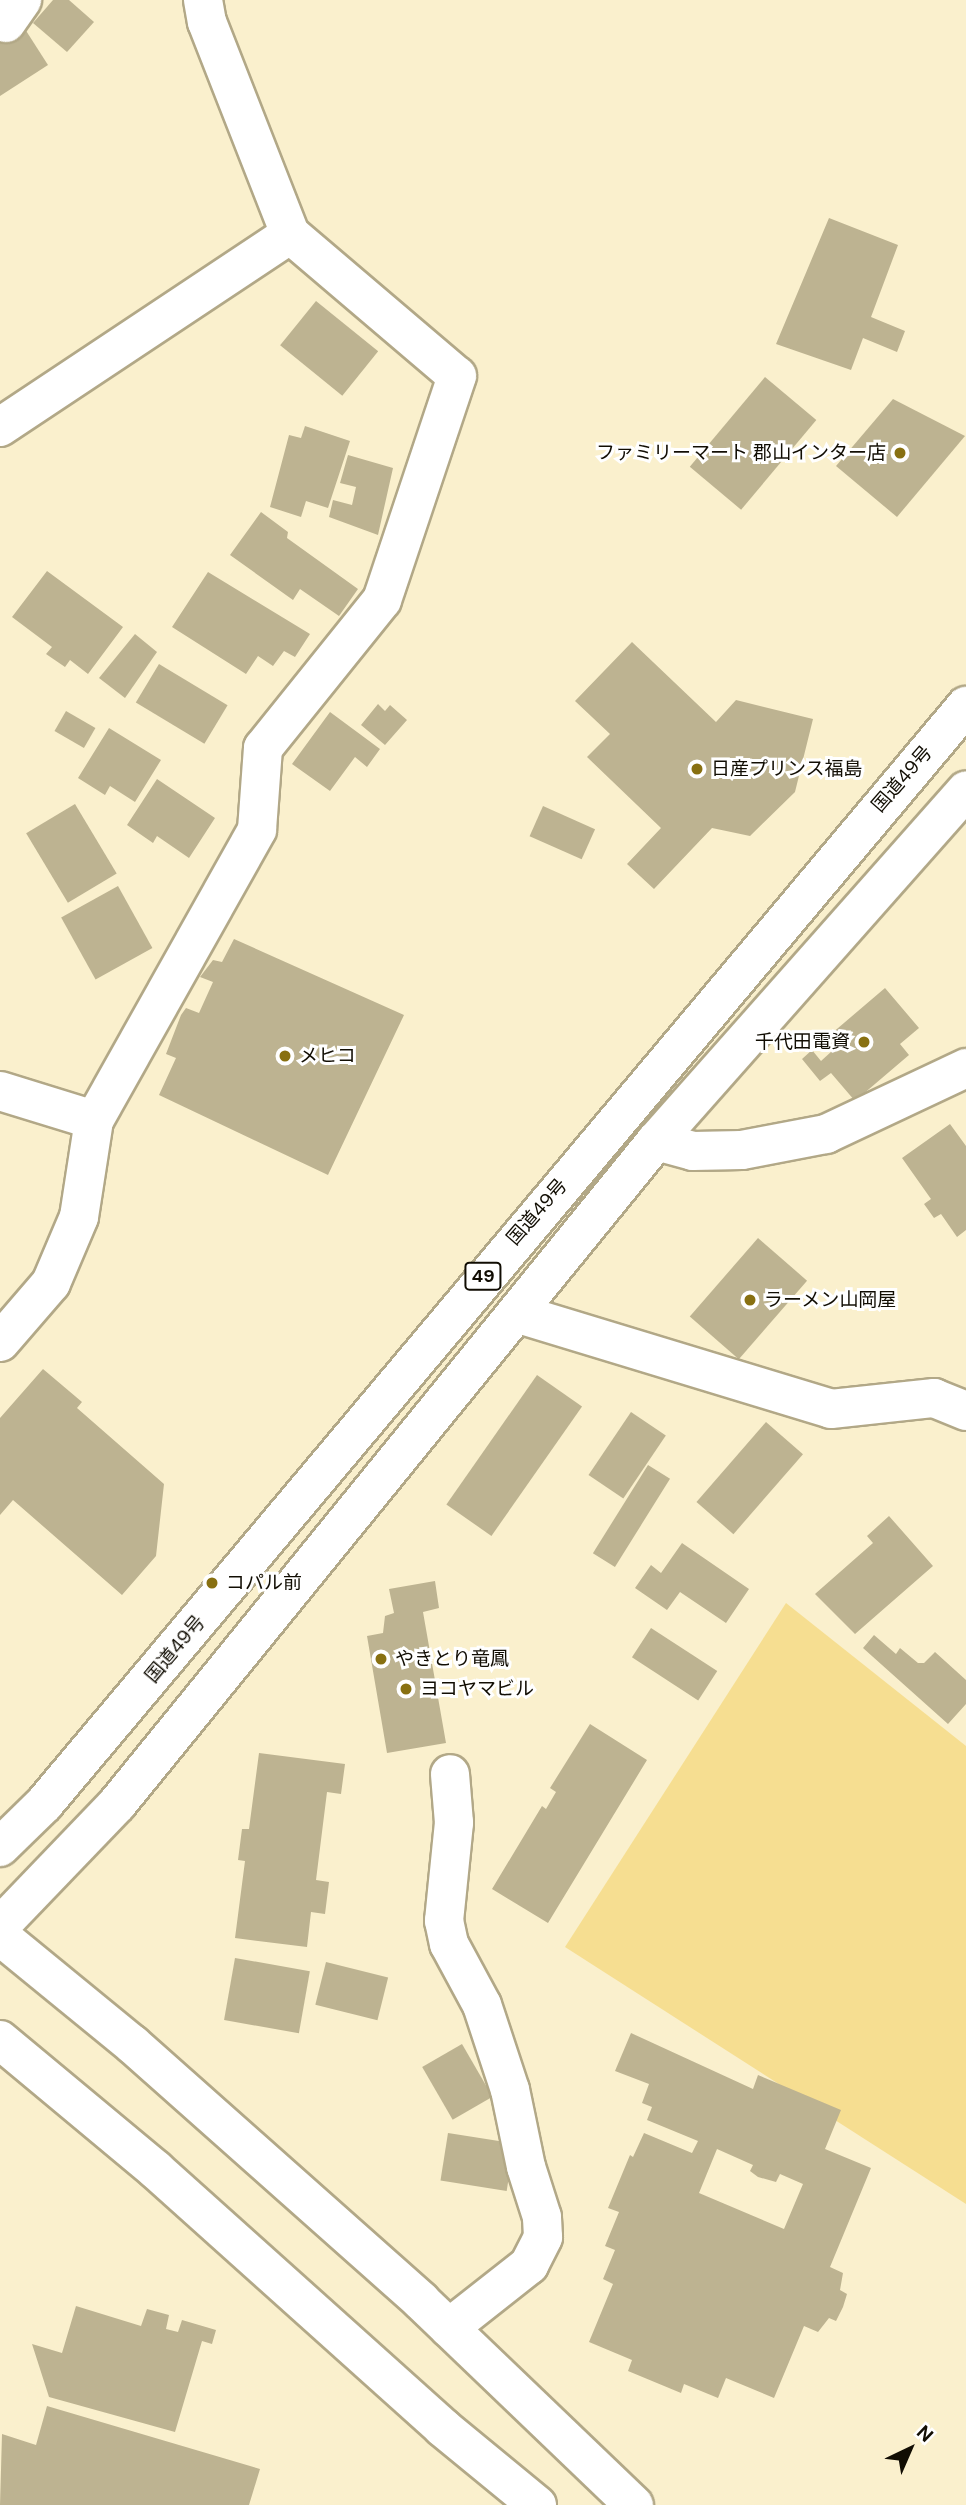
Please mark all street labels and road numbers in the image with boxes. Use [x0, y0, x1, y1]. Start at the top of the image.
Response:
street label: 国道49号 [867, 741, 937, 817]
street label: 国道49号 [502, 1174, 572, 1250]
road number: 49 [464, 1261, 502, 1290]
street label: 国道49号 [140, 1611, 210, 1687]

